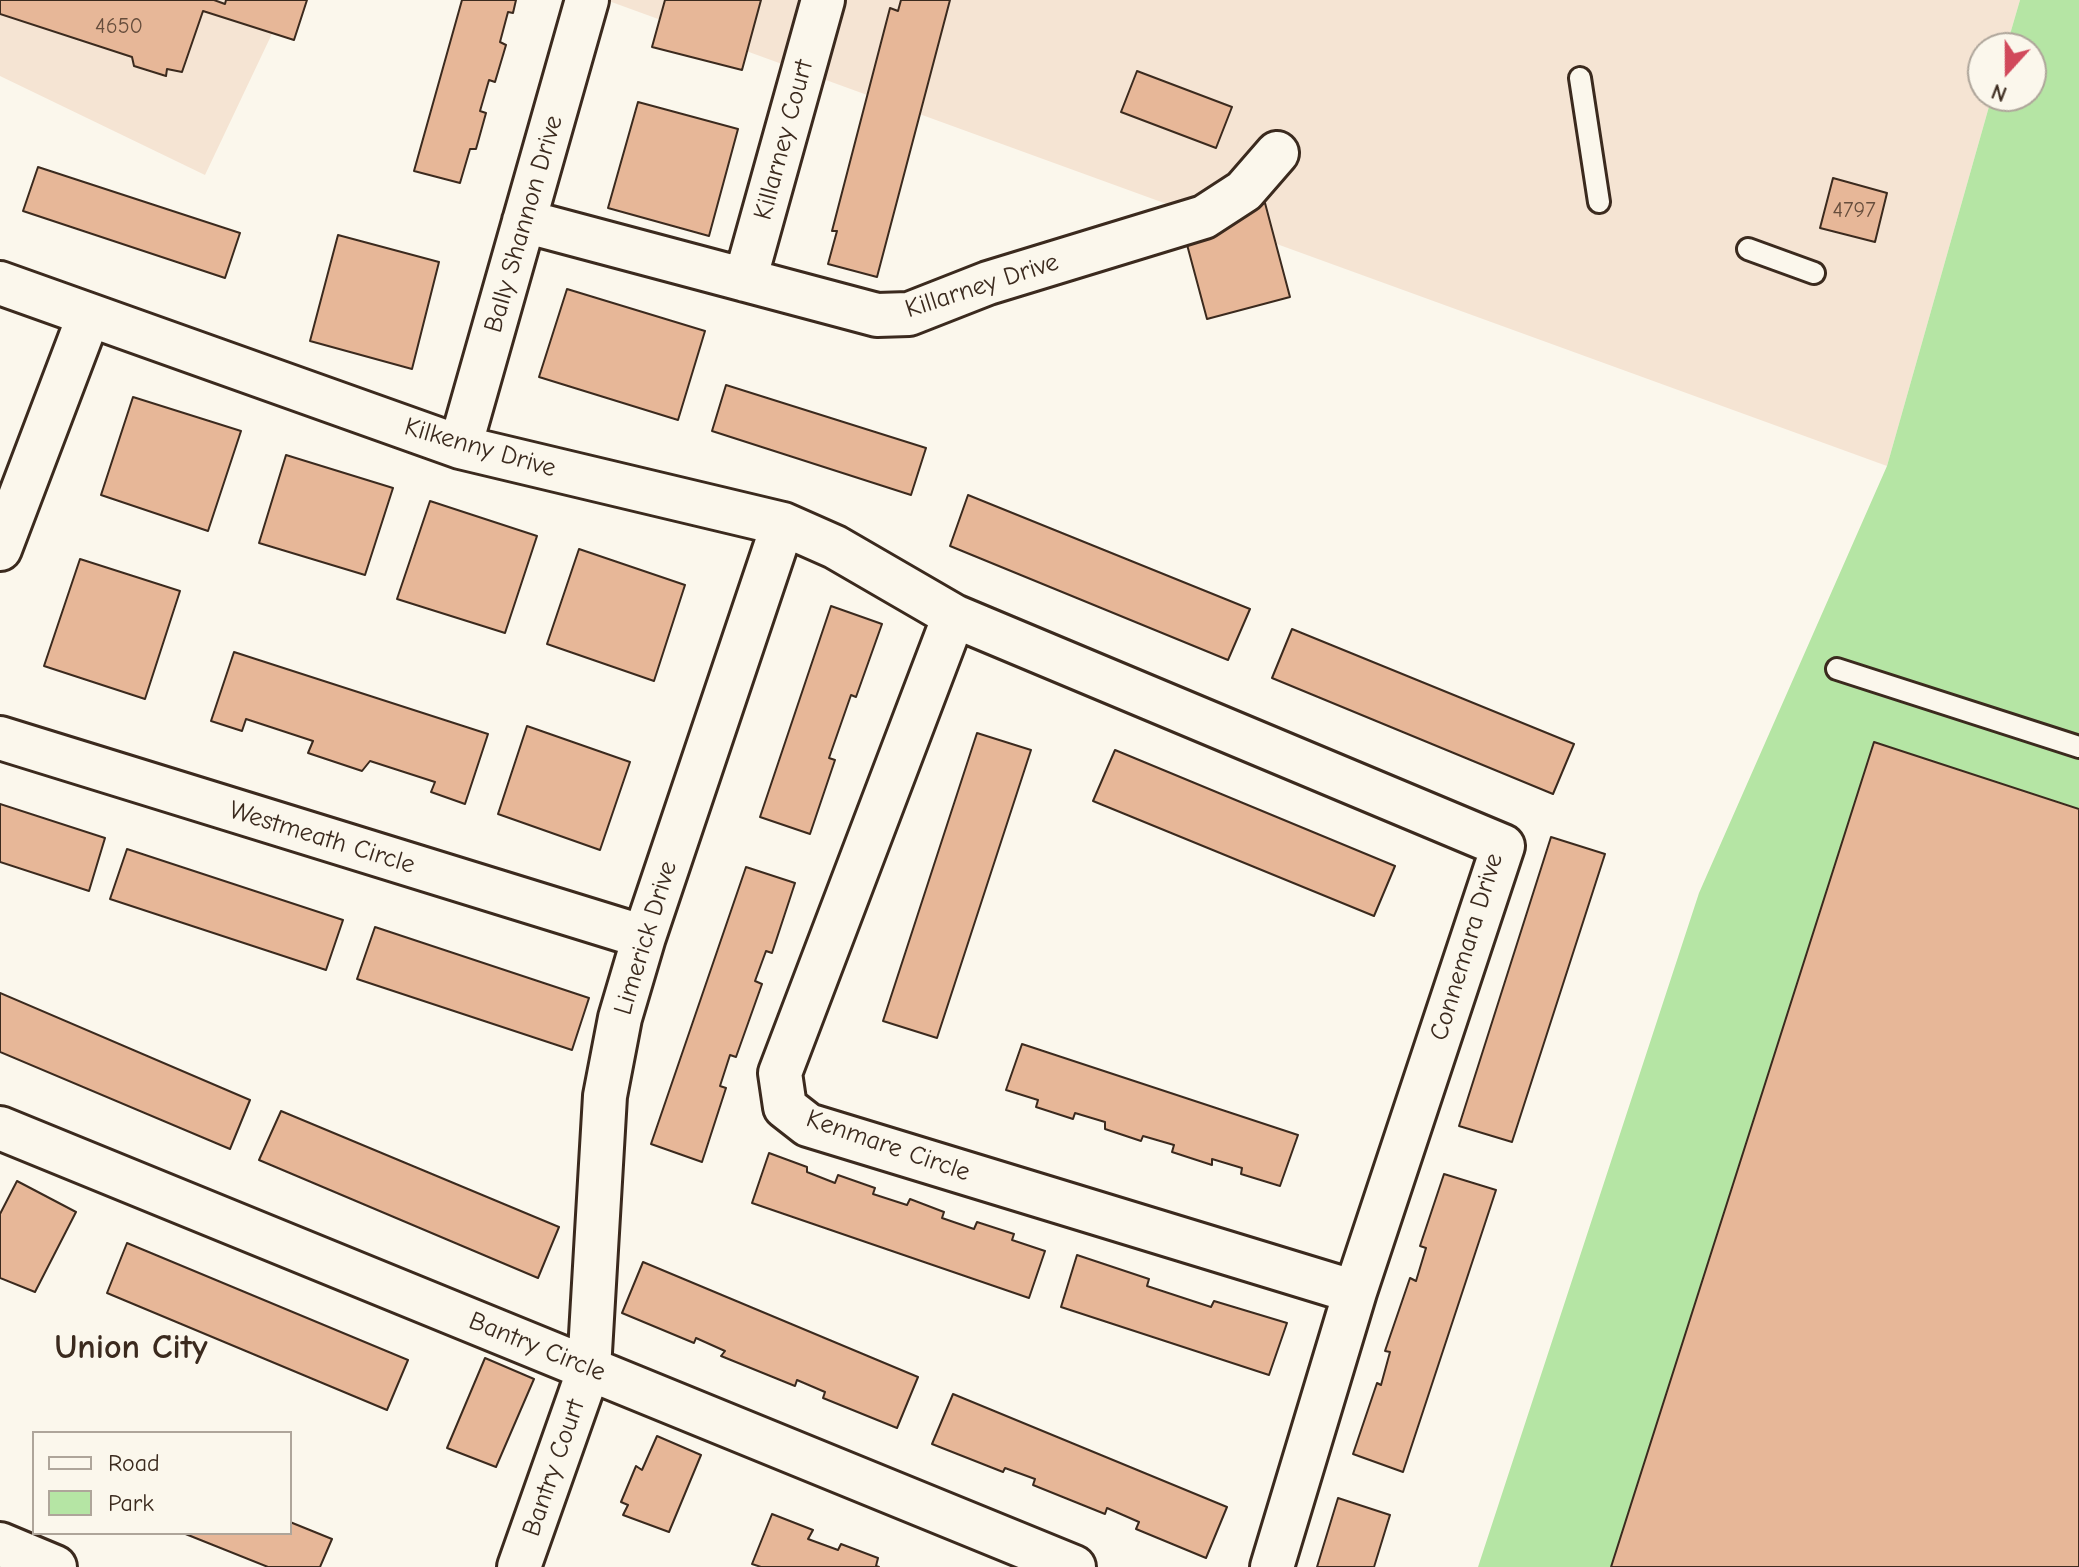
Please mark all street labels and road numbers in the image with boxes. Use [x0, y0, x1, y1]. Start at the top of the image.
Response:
street label: Killarney Court [748, 57, 820, 223]
street label: Bally Shannon Drive [478, 112, 570, 336]
street label: Killarney Drive [901, 247, 1063, 325]
street label: Kilkenny Drive [401, 411, 559, 485]
street label: Westmeath Circle [225, 795, 419, 881]
street label: Connemara Drive [1424, 850, 1510, 1044]
street label: Limerick Drive [608, 857, 684, 1019]
street label: Kenmare Circle [802, 1103, 974, 1189]
street label: Bantry Circle [464, 1305, 610, 1389]
street label: Bantry Court [516, 1395, 592, 1541]

